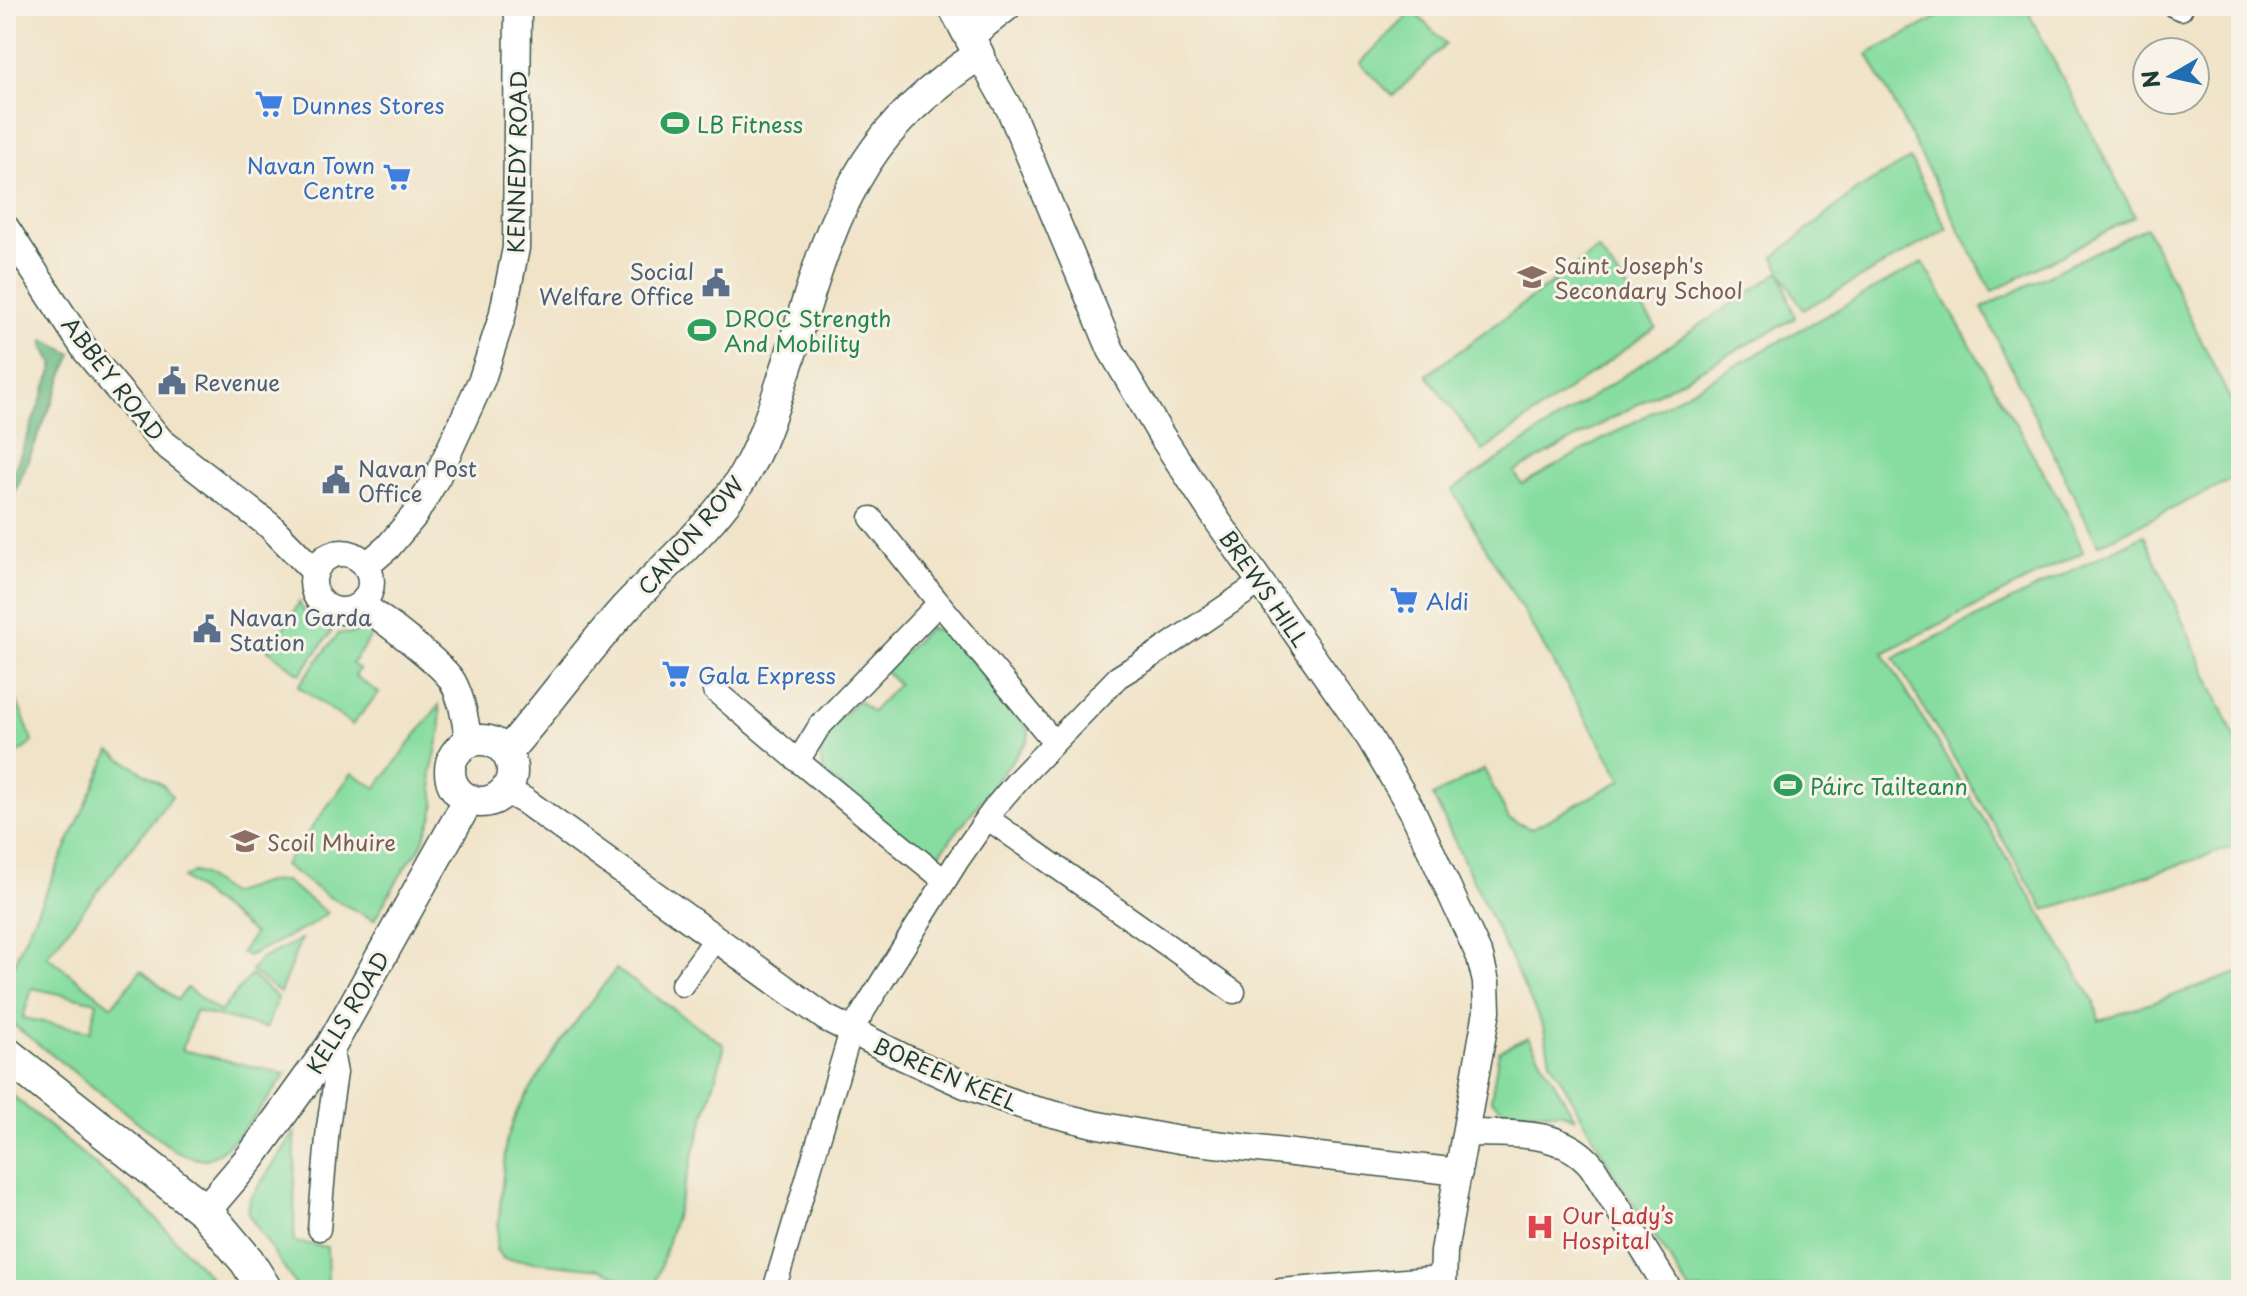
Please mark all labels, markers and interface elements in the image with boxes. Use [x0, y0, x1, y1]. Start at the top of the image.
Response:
north arrow [2131, 36, 2211, 116]
text: N [2132, 68, 2167, 91]
street label: KENNEDY ROAD [498, 70, 534, 254]
place label: Dunnes Stores [291, 88, 445, 121]
supermarket icon: Dunnes Stores [254, 89, 284, 119]
place label: LB Fitness [697, 107, 803, 140]
sports icon: LB Fitness [660, 108, 690, 138]
place label: Navan Town Centre [247, 148, 375, 206]
supermarket icon: Navan Town Centre [382, 162, 412, 192]
place label: Saint Joseph's Secondary School [1554, 248, 1743, 306]
place label: Social Welfare Office [539, 254, 694, 312]
school or university icon: Saint Joseph's Secondary School [1517, 262, 1547, 292]
public building icon: Social Welfare Office [701, 268, 731, 298]
place label: DROC Strength And Mobility [724, 301, 892, 359]
street label: ABBEY ROAD [55, 309, 173, 447]
sports icon: DROC Strength And Mobility [687, 315, 717, 345]
place label: Revenue [194, 365, 280, 398]
public building icon: Revenue [157, 366, 187, 396]
place label: Navan Post Office [358, 451, 477, 509]
public building icon: Navan Post Office [321, 465, 351, 495]
street label: CANON ROW [629, 468, 751, 601]
street label: BREWS HILL [1212, 523, 1318, 653]
place label: Aldi [1426, 584, 1469, 617]
supermarket icon: Aldi [1389, 585, 1419, 615]
place label: Navan Garda Station [229, 600, 372, 658]
public building icon: Navan Garda Station [192, 614, 222, 644]
place label: Gala Express [698, 658, 836, 691]
supermarket icon: Gala Express [661, 659, 691, 689]
place label: Páirc Tailteann [1810, 769, 1968, 802]
sports icon: Páirc Tailteann [1773, 770, 1803, 800]
place label: Scoil Mhuire [267, 825, 396, 858]
school or university icon: Scoil Mhuire [230, 826, 260, 856]
street label: KELLS ROAD [297, 944, 397, 1080]
street label: BOREEN KEEL [868, 1028, 1024, 1119]
place label: Our Lady’s Hospital [1562, 1198, 1674, 1256]
hospital icon: Our Lady’s Hospital [1525, 1212, 1555, 1242]

